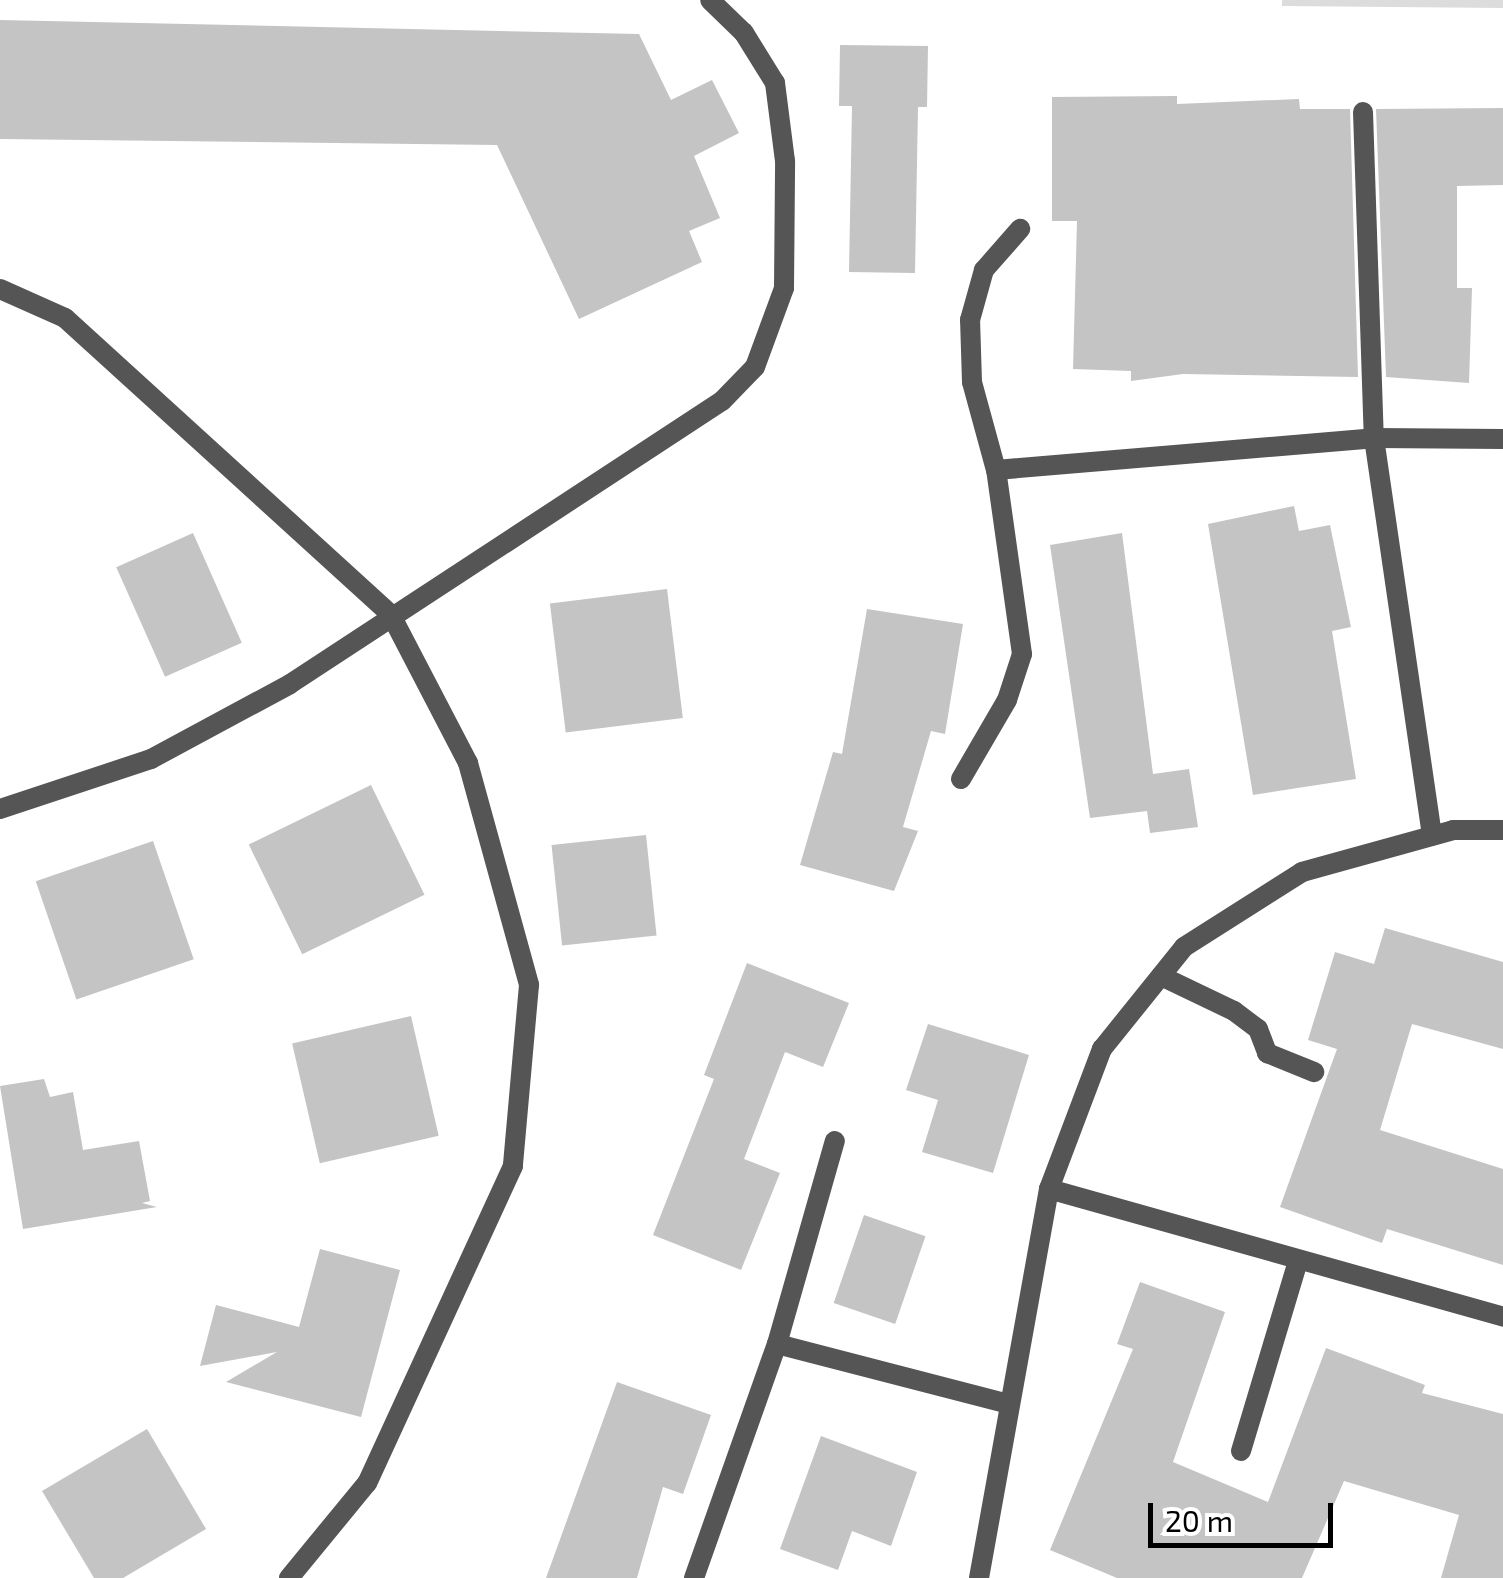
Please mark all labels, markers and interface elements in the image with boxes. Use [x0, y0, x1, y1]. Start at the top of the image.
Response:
scale bar [1153, 1483, 1338, 1545]
text: 20 m [1165, 1502, 1233, 1538]

